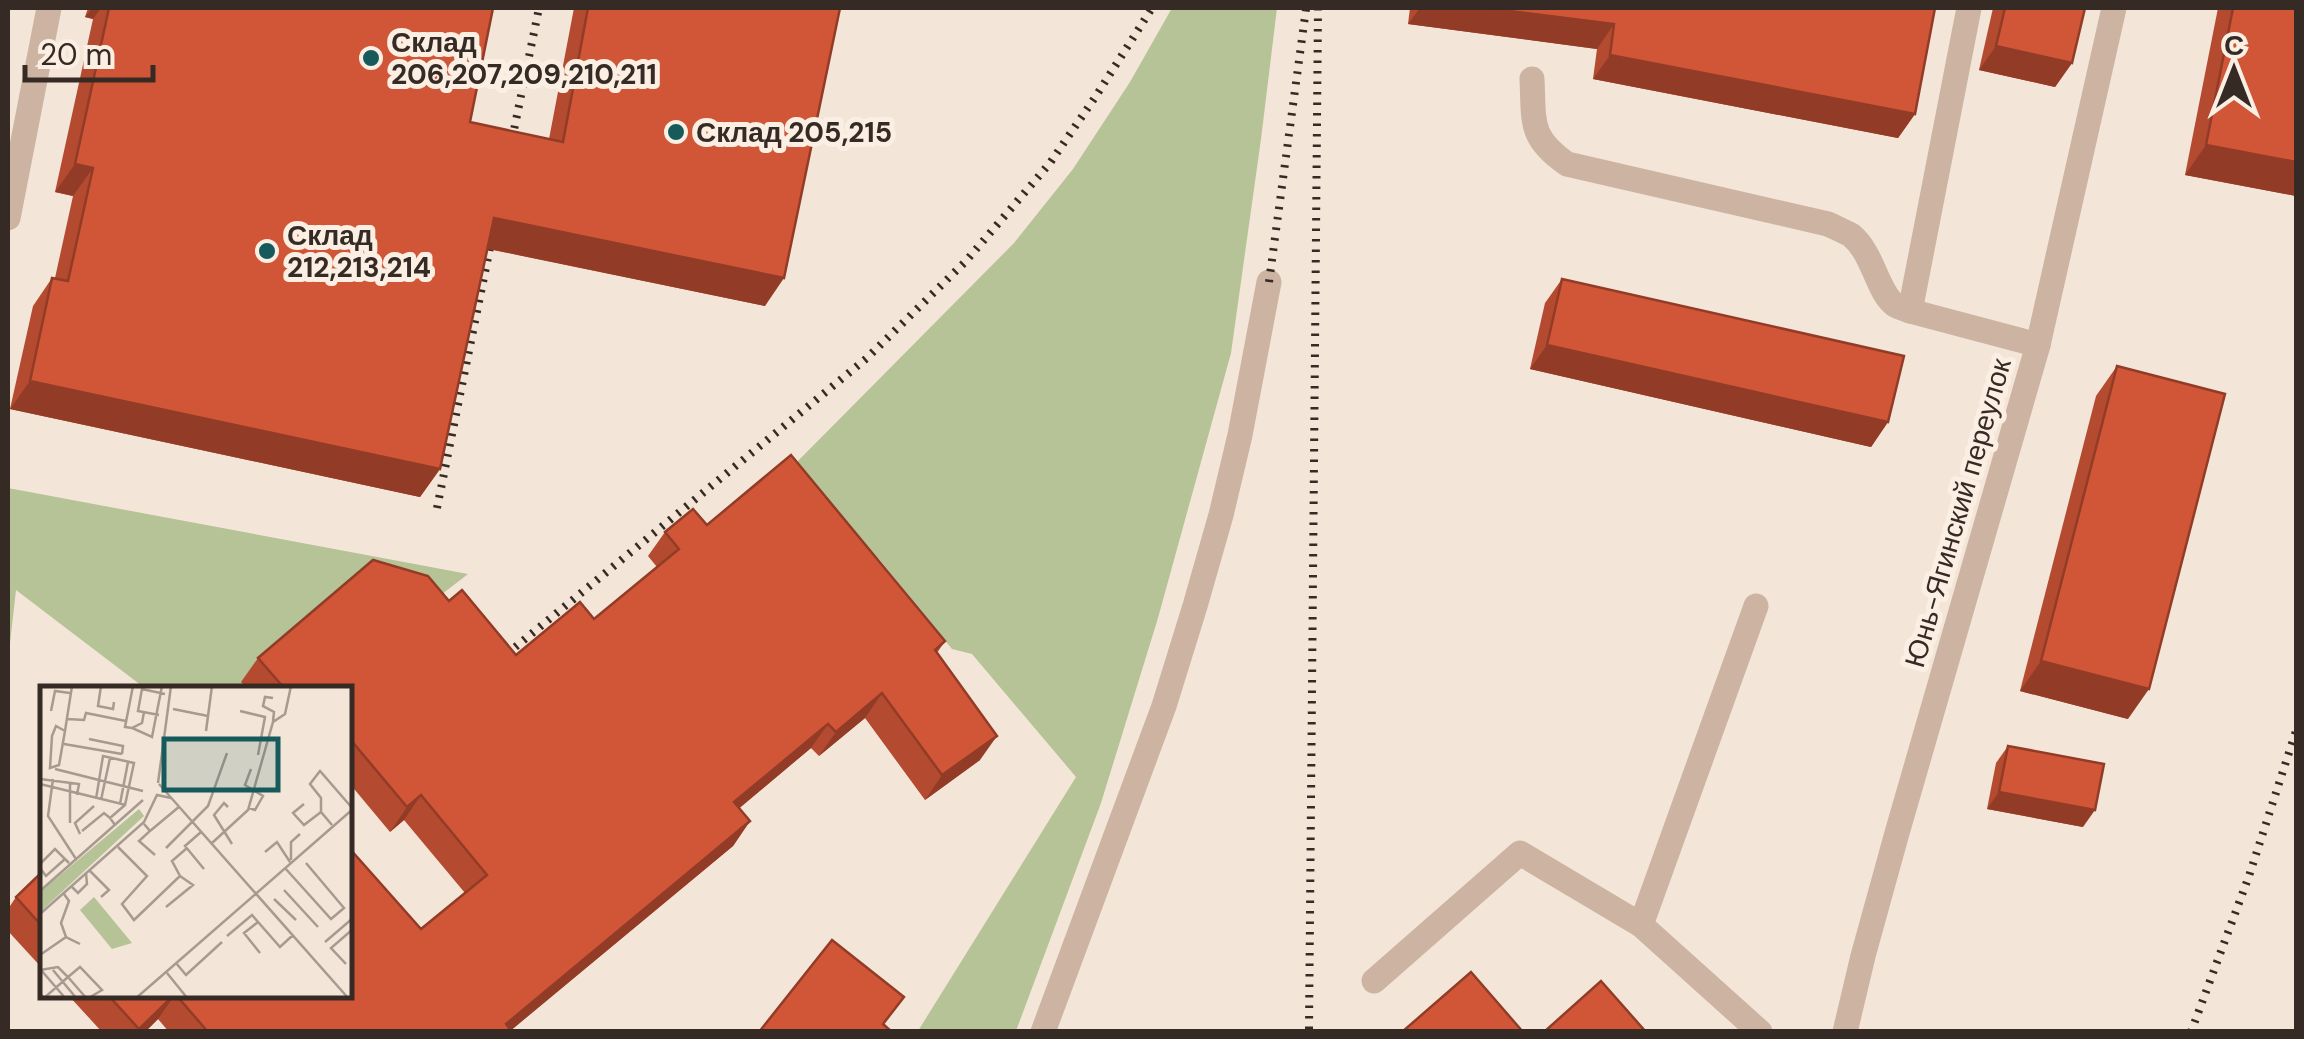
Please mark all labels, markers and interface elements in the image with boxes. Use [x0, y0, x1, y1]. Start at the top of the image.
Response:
scale bar [25, 20, 152, 82]
north arrow [2184, 20, 2284, 120]
place label: Склад 206,207,209,210,211 [391, 24, 657, 93]
text: С [2224, 27, 2244, 64]
text: 20 m [40, 35, 112, 74]
marker: Склад 206,207,209,210,211 [360, 47, 382, 69]
place label: Склад 205,215 [696, 114, 892, 151]
marker: Склад 205,215 [665, 121, 687, 143]
place label: Склад 212,213,214 [287, 217, 431, 286]
marker: Склад 212,213,214 [256, 240, 278, 262]
street label: Юнь-Ягинский переулок [1896, 354, 2020, 672]
inset map [40, 686, 352, 999]

